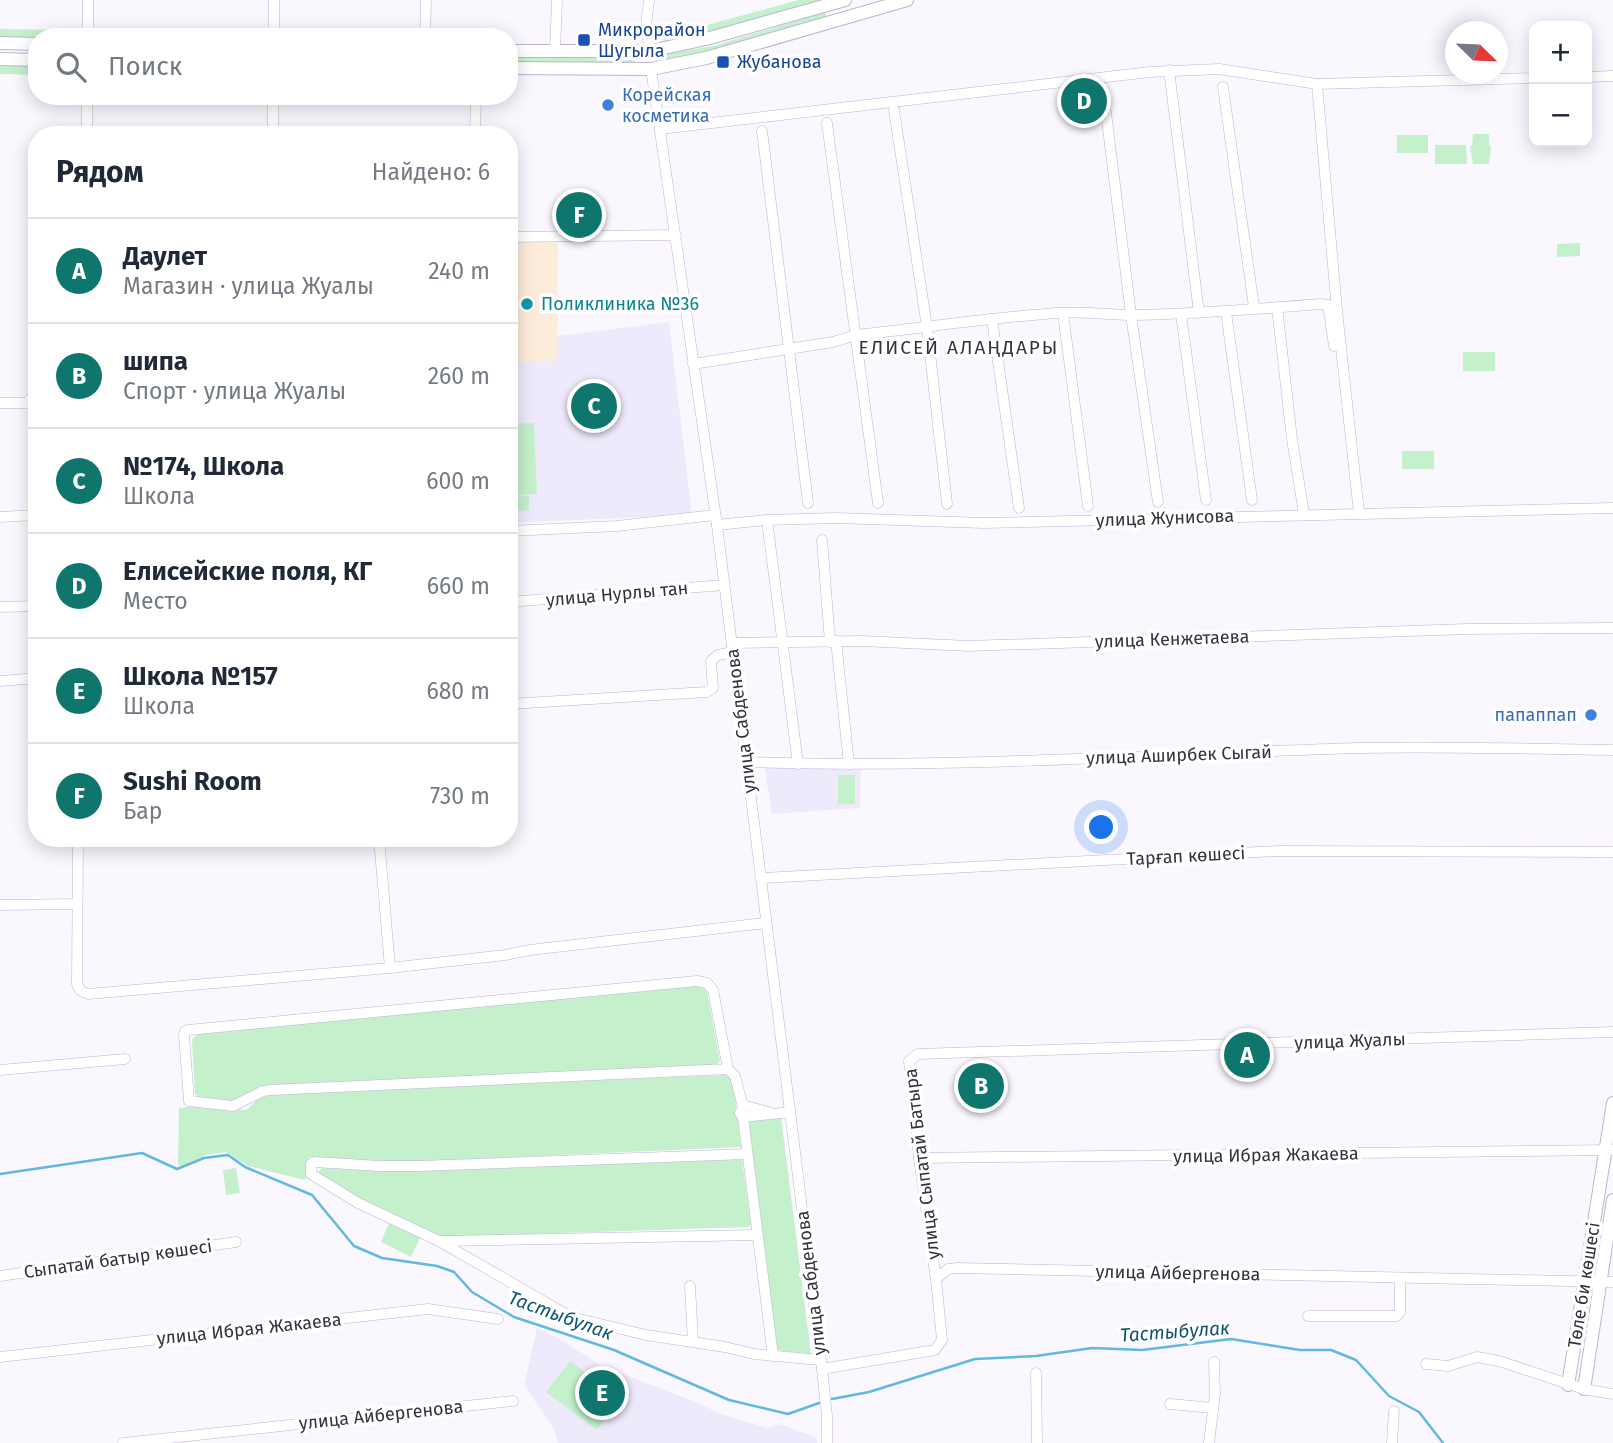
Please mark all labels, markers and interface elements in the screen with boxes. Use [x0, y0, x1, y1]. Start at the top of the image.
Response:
place label: Микрорайон Шугыла [598, 19, 706, 62]
north arrow [1445, 21, 1508, 84]
map controls [1529, 21, 1592, 147]
button: + [1529, 21, 1592, 84]
search box [28, 28, 518, 105]
marker: Микрорайон Шугыла [576, 32, 592, 48]
icon: search [52, 48, 90, 86]
text: Поиск [108, 51, 182, 82]
place label: Жубанова [737, 51, 821, 73]
marker: Жубанова [715, 54, 731, 70]
pin: D [1061, 75, 1107, 127]
place label: Корейская косметика [622, 84, 712, 127]
button: − [1529, 84, 1592, 147]
marker: Корейская косметика [600, 97, 616, 113]
text: Рядом [56, 154, 144, 190]
text: Найдено: 6 [372, 158, 490, 186]
pin: F [556, 189, 602, 241]
text: Даулет [123, 241, 207, 272]
text: A [72, 257, 86, 285]
text: 240 m [428, 257, 490, 285]
text: Магазин · улица Жуалы [123, 272, 374, 300]
place label: Поликлиника №36 [541, 293, 699, 315]
marker: Поликлиника №36 [519, 296, 535, 312]
district label: ЕЛИСЕЙ АЛАҢДАРЫ [859, 336, 1059, 359]
text: шипа [123, 346, 188, 377]
text: B [72, 362, 86, 390]
text: 260 m [428, 362, 490, 390]
text: Спорт · улица Жуалы [123, 377, 346, 405]
pin: C [571, 380, 617, 432]
text: №174, Школа [123, 451, 284, 482]
text: C [72, 467, 86, 495]
text: 600 m [426, 467, 490, 495]
text: Школа [123, 482, 195, 510]
street label: улица Жунисова [1095, 505, 1235, 531]
text: Елисейские поля, КГ [123, 556, 372, 587]
text: D [72, 572, 86, 600]
text: 660 m [427, 572, 490, 600]
street label: улица Нурлы тан [545, 577, 689, 611]
text: Место [123, 587, 188, 615]
street label: улица Кенжетаева [1094, 625, 1250, 653]
street label: улица Сабденова [721, 647, 761, 795]
text: Школа №157 [123, 661, 278, 692]
text: E [73, 677, 85, 705]
text: 680 m [426, 677, 490, 705]
text: Школа [123, 692, 195, 720]
place label: папаппап [1495, 704, 1577, 726]
marker: папаппап [1583, 707, 1599, 723]
street label: улица Аширбек Сыгай [1086, 741, 1272, 769]
text: Sushi Room [123, 766, 262, 797]
text: F [73, 782, 85, 810]
text: 730 m [430, 782, 490, 810]
text: Бар [123, 797, 163, 825]
your location [1084, 810, 1118, 844]
street label: Тарғап көшесі [1126, 842, 1246, 870]
street label: улица Жуалы [1294, 1028, 1406, 1054]
pin: A [1224, 1029, 1270, 1081]
pin: B [958, 1060, 1004, 1112]
street label: улица Сыпатай Батыра [899, 1067, 945, 1261]
street label: улица Ибрая Жакаева [1173, 1142, 1359, 1168]
street label: улица Сабденова [791, 1209, 831, 1357]
street label: Төле би көшесі [1563, 1221, 1605, 1349]
street label: Сыпатай батыр көшесі [22, 1235, 214, 1283]
street label: улица Айбергенова [1095, 1261, 1261, 1285]
water label: Тастыбулак [505, 1286, 616, 1345]
street label: улица Ибрая Жакаева [156, 1308, 342, 1350]
water label: Тастыбулак [1119, 1316, 1231, 1347]
pin: E [579, 1367, 625, 1419]
street label: улица Айбергенова [298, 1395, 464, 1435]

